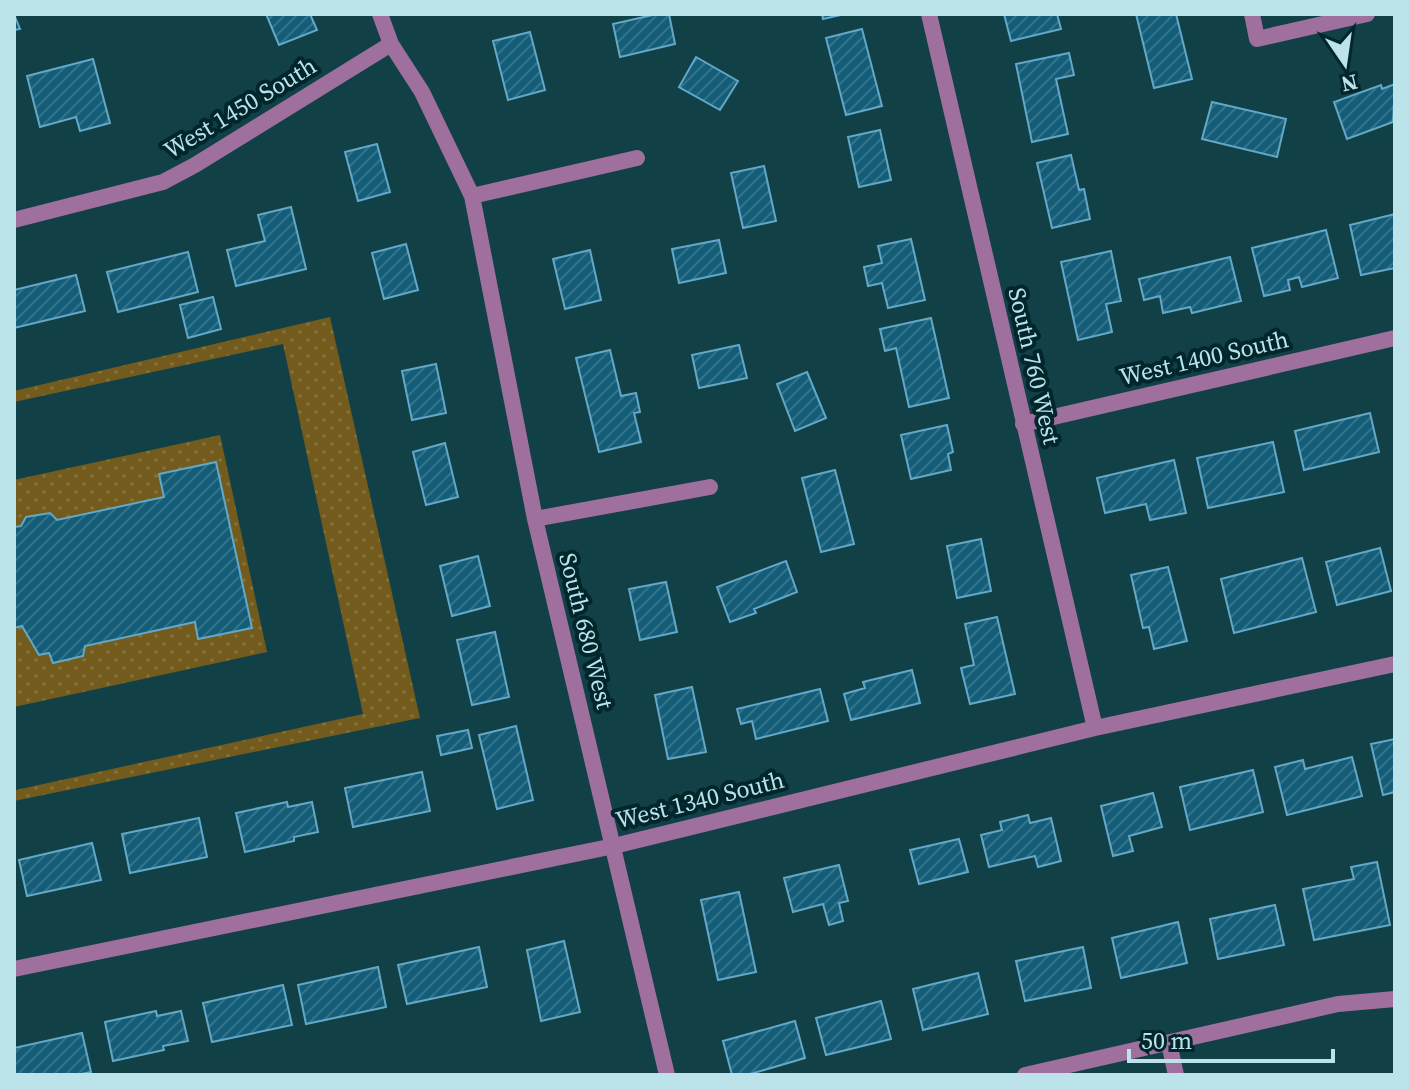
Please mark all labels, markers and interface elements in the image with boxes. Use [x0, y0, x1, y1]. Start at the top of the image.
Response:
north arrow [1305, 24, 1385, 104]
street label: West 1450 South [157, 49, 322, 166]
text: N [1338, 67, 1361, 100]
street label: South 760 West [1000, 284, 1069, 448]
street label: West 1400 South [1116, 322, 1292, 393]
street label: South 680 West [551, 549, 622, 713]
street label: West 1340 South [612, 763, 788, 836]
scale bar [1129, 1013, 1333, 1063]
text: 50 m [1141, 1024, 1192, 1057]

